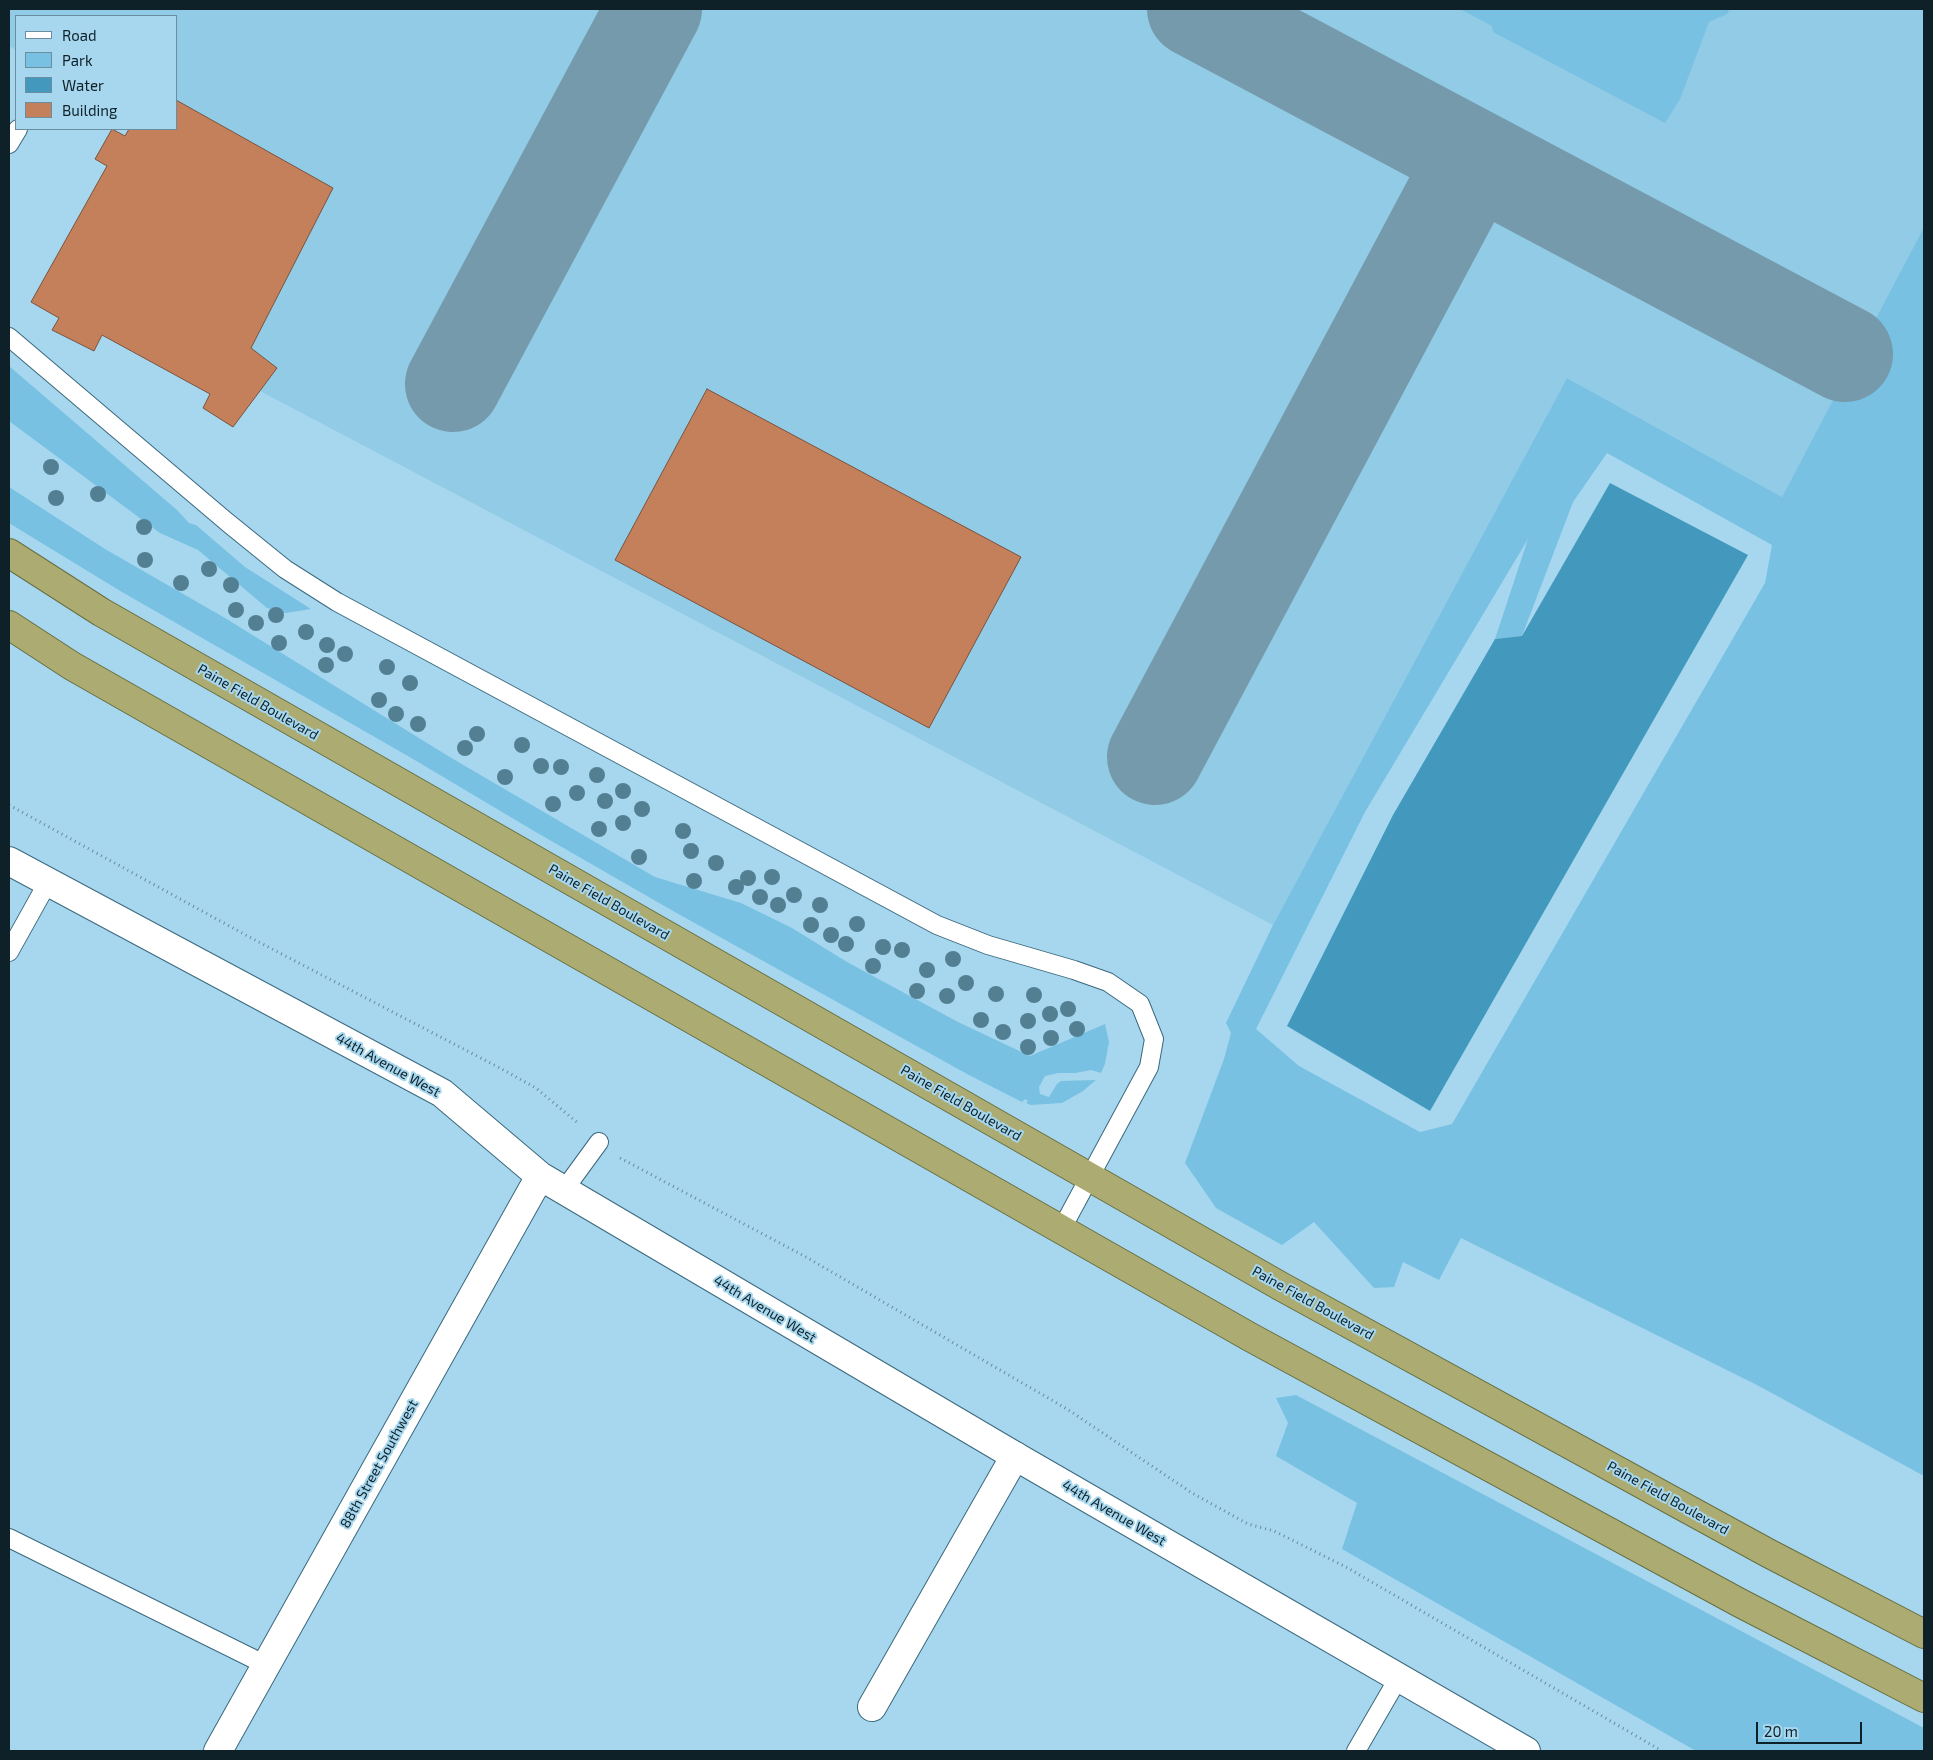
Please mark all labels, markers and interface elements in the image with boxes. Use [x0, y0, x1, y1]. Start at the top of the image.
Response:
legend [15, 15, 178, 130]
text: Road [62, 26, 97, 44]
text: Park [62, 51, 93, 69]
text: Water [62, 76, 104, 94]
text: Building [62, 101, 117, 119]
street label: Paine Field Boulevard [195, 661, 321, 743]
street label: Paine Field Boulevard [546, 861, 672, 943]
street label: 44th Avenue West [333, 1029, 443, 1101]
street label: Paine Field Boulevard [898, 1062, 1024, 1144]
street label: Paine Field Boulevard [1249, 1263, 1377, 1343]
street label: 44th Avenue West [711, 1272, 819, 1346]
street label: 88th Street Southwest [337, 1397, 421, 1531]
street label: Paine Field Boulevard [1604, 1458, 1732, 1538]
street label: 44th Avenue West [1059, 1477, 1169, 1549]
scale bar [1758, 1712, 1864, 1744]
text: 20 m [1764, 1722, 1798, 1740]

